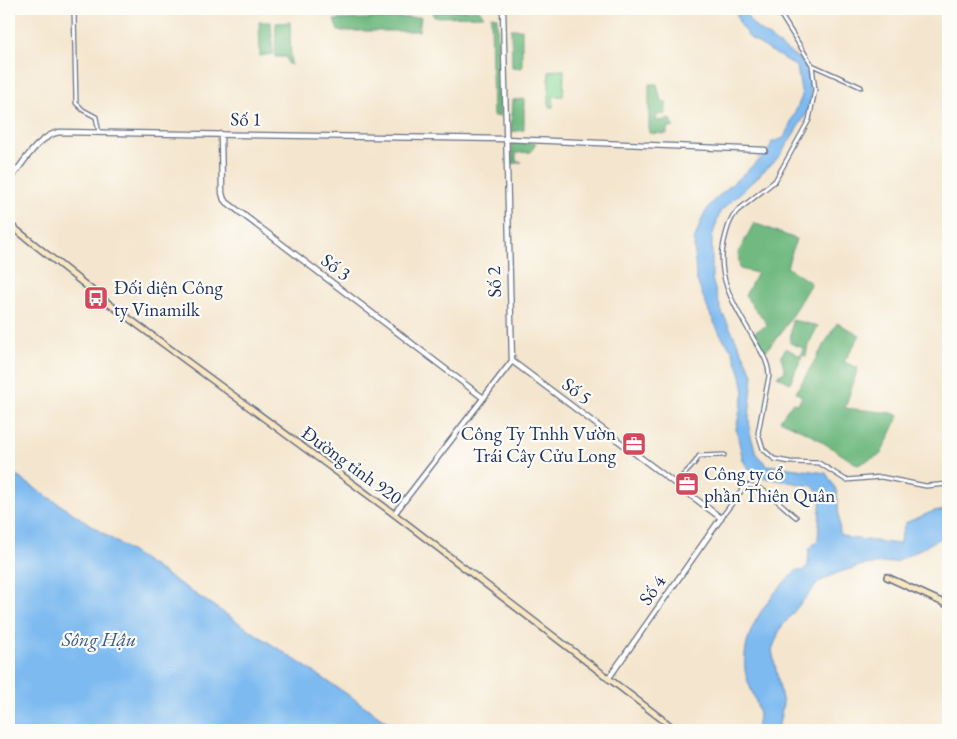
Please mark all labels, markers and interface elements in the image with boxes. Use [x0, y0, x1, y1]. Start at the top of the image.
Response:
street label: Số 1 [230, 106, 262, 132]
street label: Số 3 [316, 248, 356, 286]
street label: Số 2 [481, 266, 507, 298]
place label: Đối diện Công ty Vinamilk [114, 275, 224, 322]
bus stop icon: Đối diện Công ty Vinamilk [83, 285, 109, 311]
street label: Số 5 [557, 372, 597, 410]
street label: Đường tỉnh 920 [297, 420, 407, 510]
place label: Công Ty Tnhh Vườn Trái Cây Cửu Long [461, 421, 617, 468]
office icon: Công Ty Tnhh Vườn Trái Cây Cửu Long [621, 431, 647, 457]
place label: Công ty cổ phần Thiên Quân [704, 461, 835, 508]
office icon: Công ty cổ phần Thiên Quân [674, 471, 700, 497]
street label: Số 4 [633, 569, 672, 610]
water label: Sông Hậu [61, 626, 136, 652]

